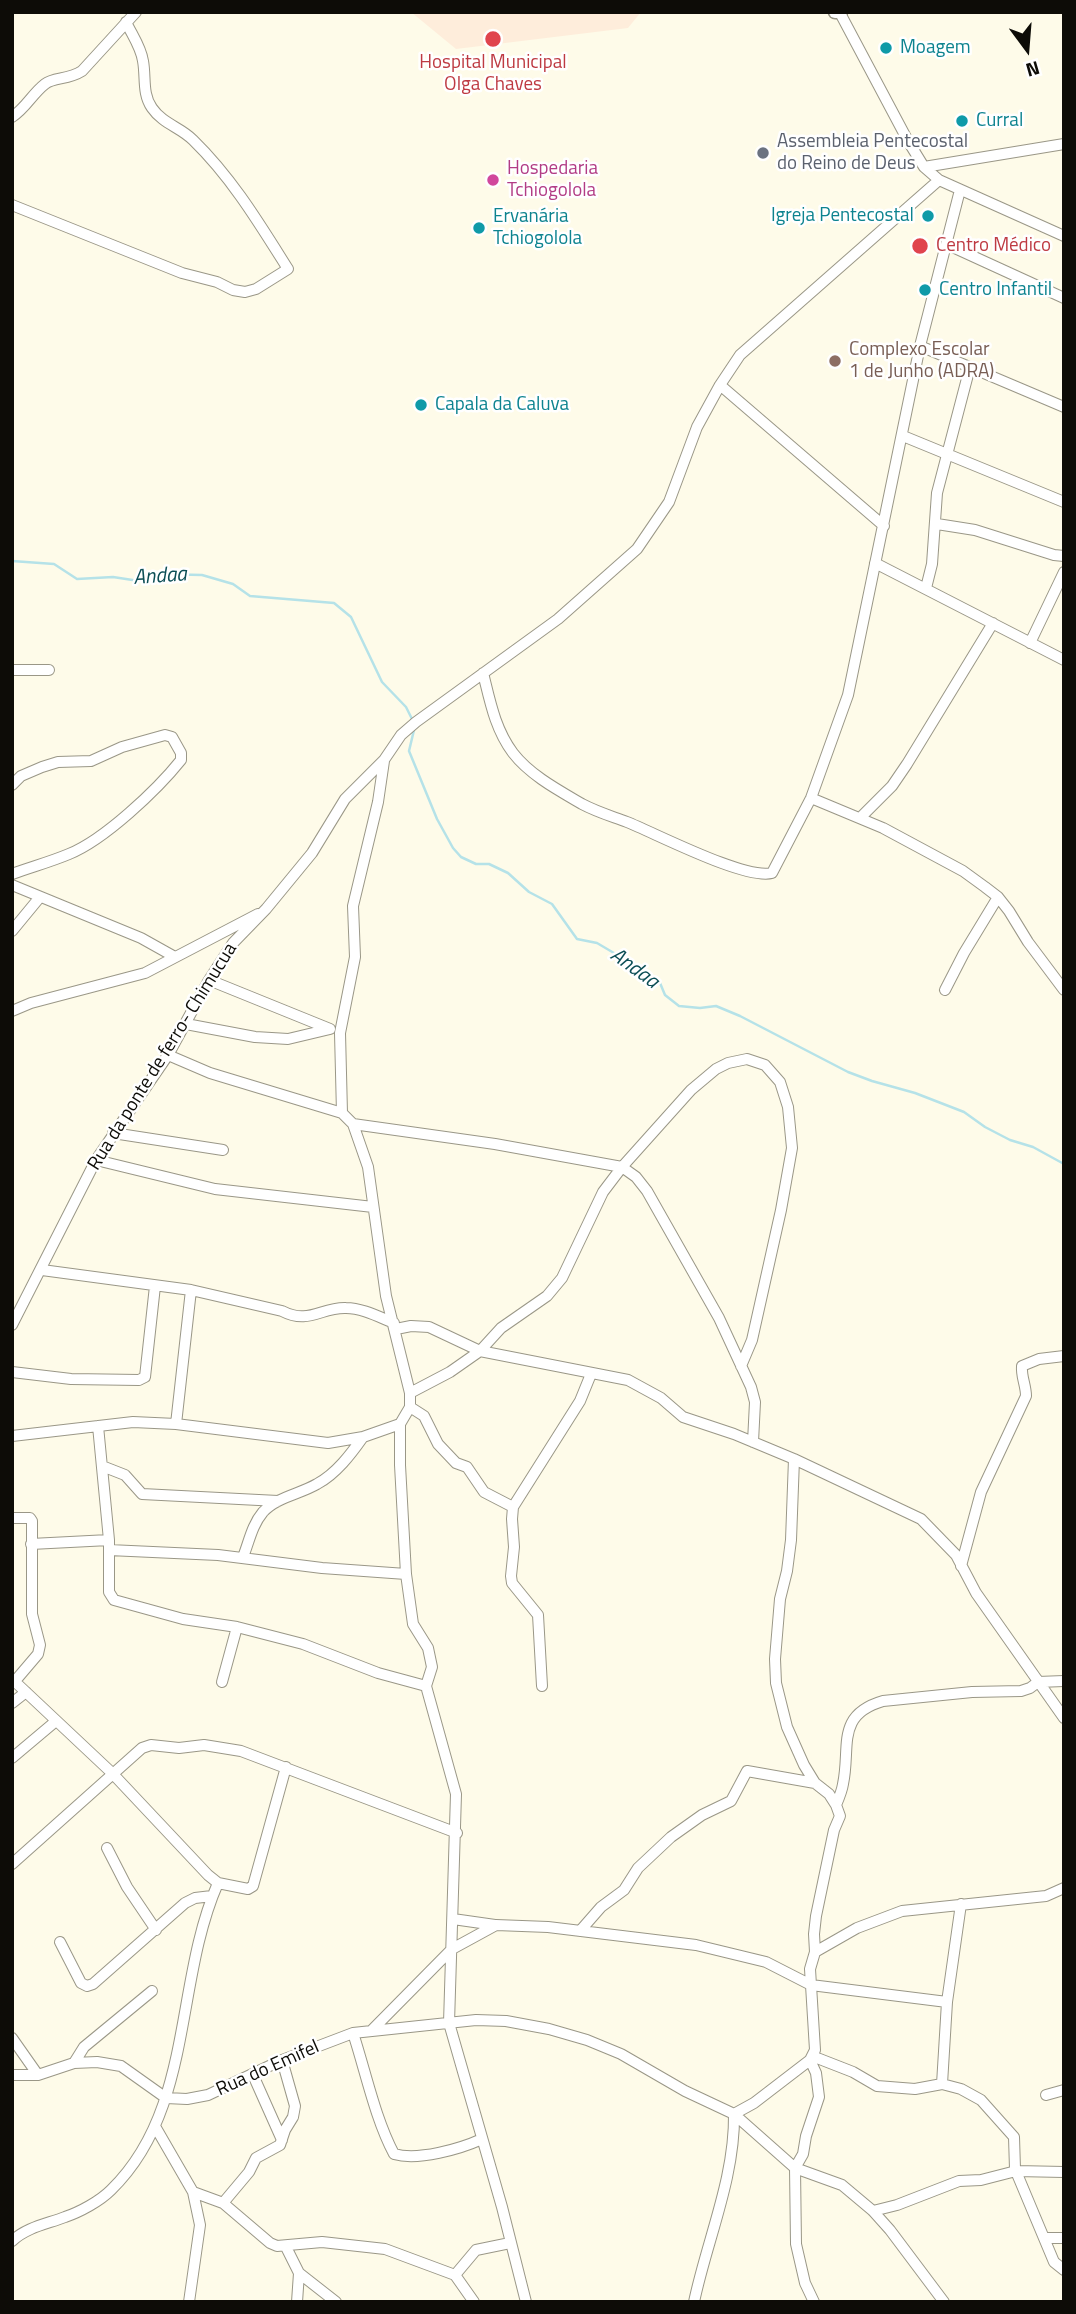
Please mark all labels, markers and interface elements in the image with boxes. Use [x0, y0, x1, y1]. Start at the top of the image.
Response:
north arrow [992, 14, 1062, 84]
marker: Hospital Municipal Olga Chaves [483, 29, 503, 49]
place label: Moagem [900, 37, 971, 59]
marker: Moagem [878, 40, 894, 56]
place label: Hospital Municipal Olga Chaves [419, 52, 567, 96]
text: N [1023, 54, 1043, 85]
place label: Curral [976, 110, 1023, 132]
marker: Curral [954, 113, 970, 129]
place label: Assembleia Pentecostal do Reino de Deus [777, 131, 968, 175]
marker: Assembleia Pentecostal do Reino de Deus [755, 145, 771, 161]
place label: Hospedaria Tchiogolola [507, 158, 598, 202]
marker: Hospedaria Tchiogolola [485, 172, 501, 188]
place label: Igreja Pentecostal [771, 205, 914, 227]
place label: Ervanária Tchiogolola [493, 206, 582, 250]
marker: Igreja Pentecostal [920, 208, 936, 224]
marker: Ervanária Tchiogolola [471, 220, 487, 236]
place label: Centro Médico [936, 235, 1051, 257]
marker: Centro Médico [910, 236, 930, 256]
place label: Centro Infantil [939, 279, 1052, 301]
marker: Centro Infantil [917, 282, 933, 298]
place label: Complexo Escolar 1 de Junho (ADRA) [849, 339, 994, 383]
marker: Complexo Escolar 1 de Junho (ADRA) [827, 353, 843, 369]
place label: Capala da Caluva [435, 394, 569, 416]
marker: Capala da Caluva [413, 397, 429, 413]
water label: Andaa [132, 563, 188, 591]
street label: Rua da ponte de ferro- Chimucua [84, 939, 242, 1175]
water label: Andaa [605, 943, 663, 995]
street label: Rua do Emifel [213, 2036, 323, 2102]

